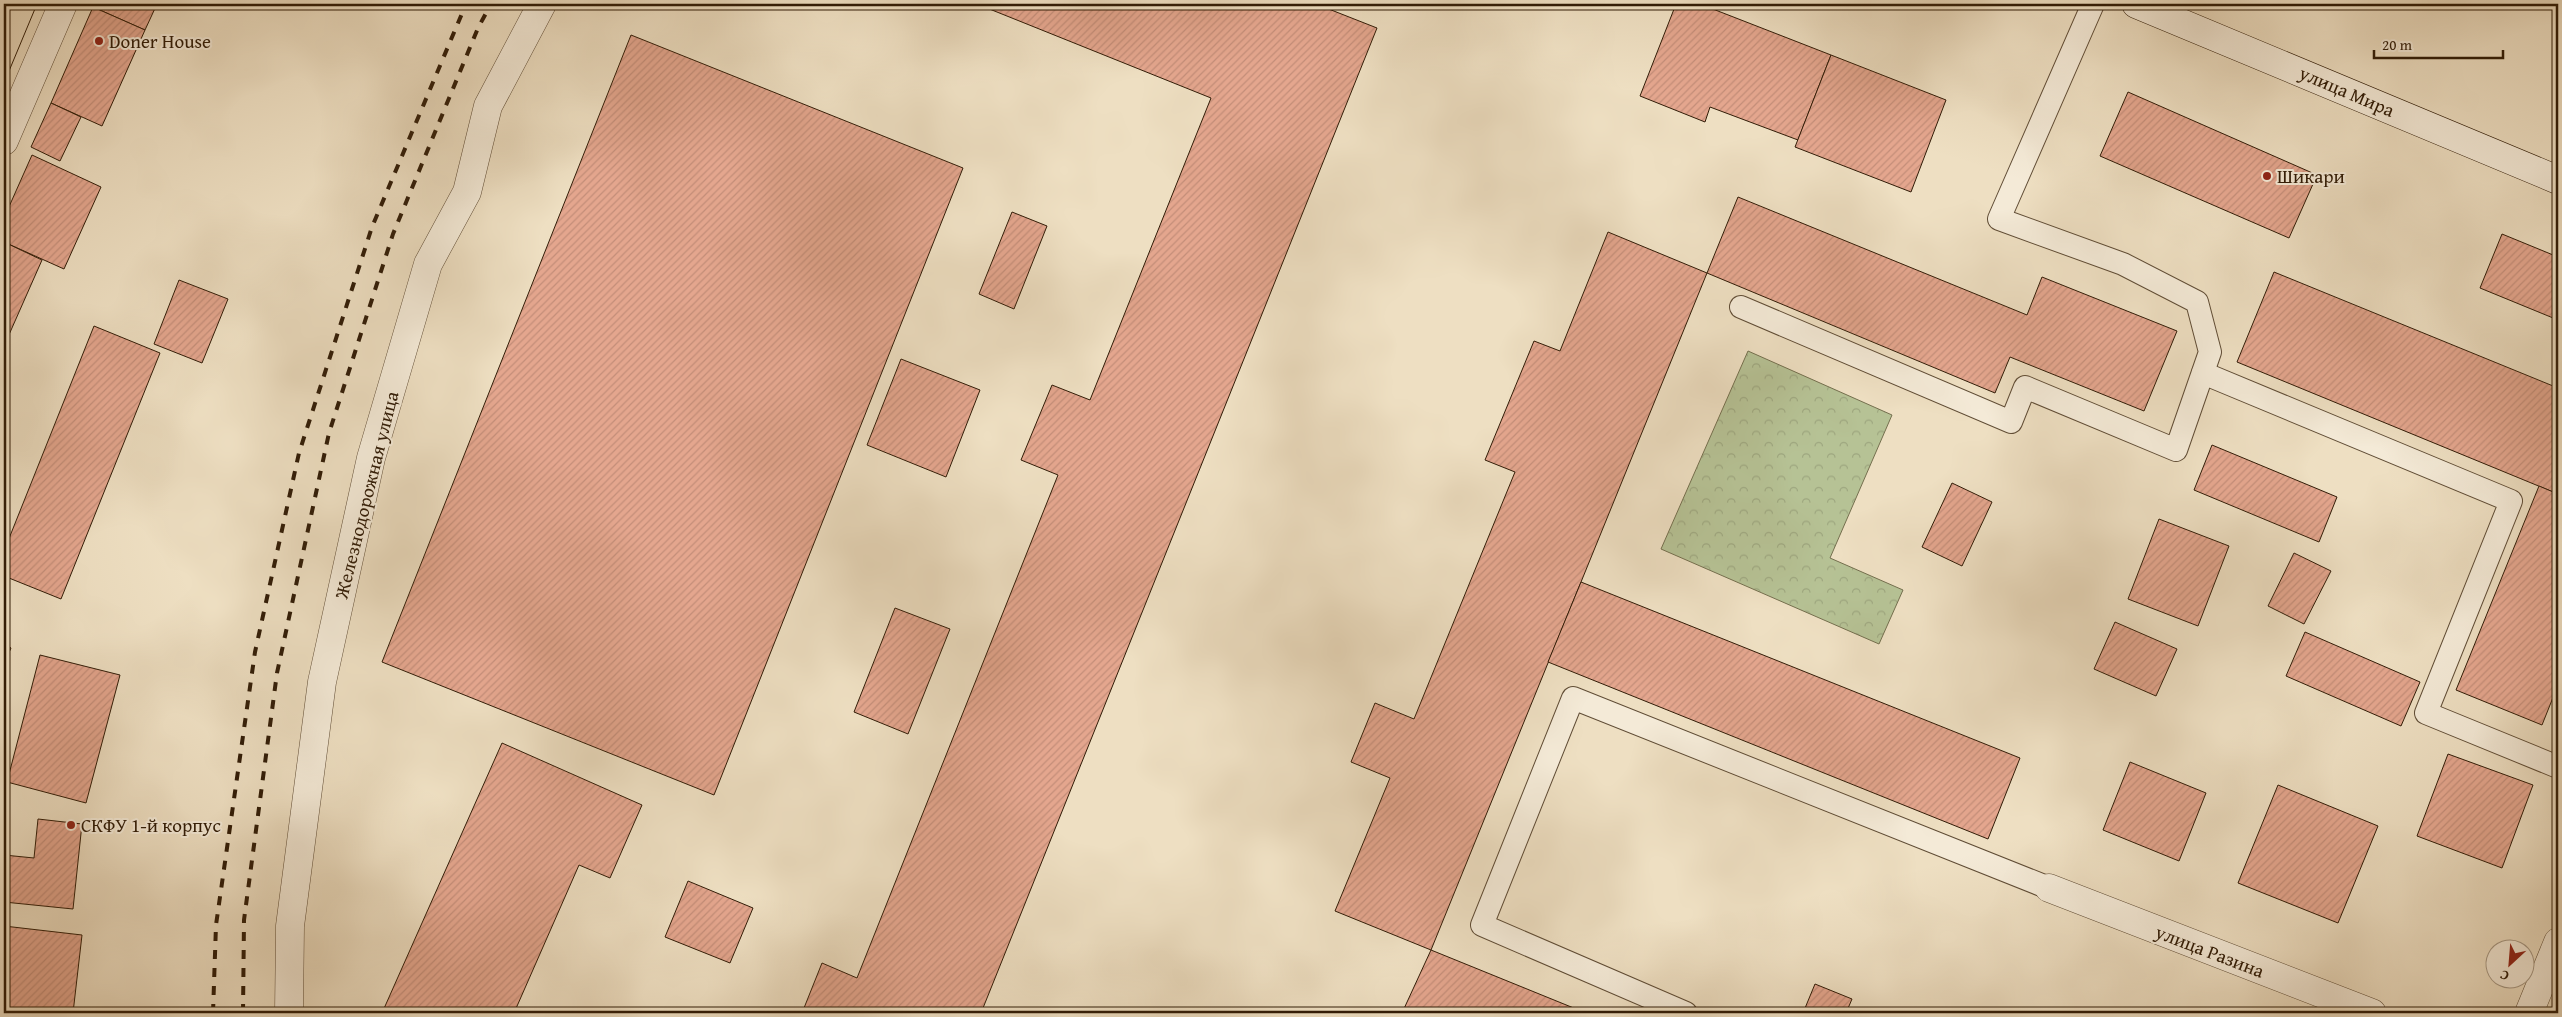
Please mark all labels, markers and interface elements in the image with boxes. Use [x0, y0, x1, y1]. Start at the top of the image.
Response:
place label: Doner House [109, 27, 211, 55]
scale bar [2374, 28, 2503, 60]
text: 20 m [2382, 34, 2413, 55]
marker: Doner House [93, 35, 105, 47]
street label: улица Мира [2294, 58, 2399, 124]
place label: Шикари [2277, 162, 2345, 190]
marker: Шикари [2261, 170, 2273, 182]
street label: Железнодорожная улица [326, 388, 405, 603]
place label: СКФУ 1-й корпус [81, 811, 221, 839]
marker: СКФУ 1-й корпус [65, 819, 77, 831]
street label: улица Разина [2151, 917, 2268, 985]
north arrow [2484, 940, 2534, 990]
text: С [2496, 965, 2512, 986]

